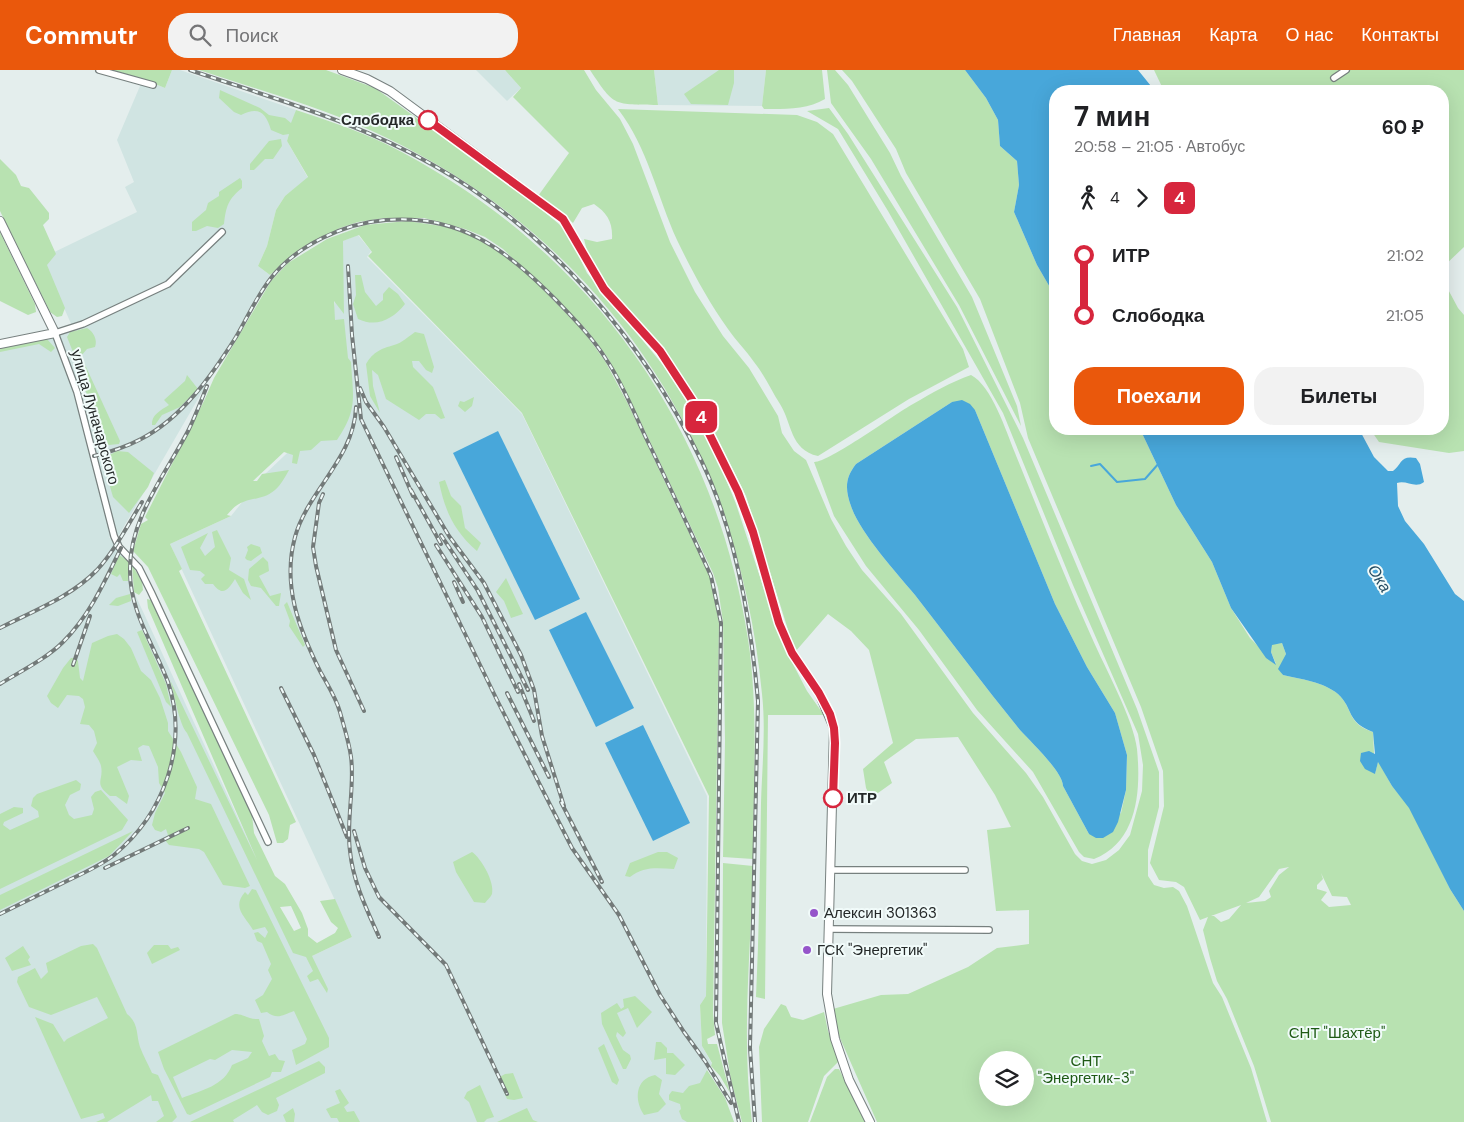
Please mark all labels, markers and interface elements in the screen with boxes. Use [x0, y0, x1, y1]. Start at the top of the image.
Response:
search box [168, 13, 518, 58]
text: Commutr [25, 20, 138, 51]
icon: search [186, 21, 214, 49]
text: Поиск [226, 23, 278, 48]
text: Главная [1113, 23, 1181, 47]
text: Карта [1209, 23, 1258, 47]
text: О нас [1286, 23, 1333, 47]
text: Контакты [1361, 23, 1439, 47]
text: 7 мин [1074, 98, 1150, 135]
place label: Слободка [341, 110, 415, 130]
marker: Слободка [418, 110, 438, 130]
text: 60 ₽ [1382, 115, 1424, 140]
text: 20:58 – 21:05 · Автобус [1074, 136, 1245, 157]
icon: walk [1074, 184, 1102, 212]
icon: forward [1128, 184, 1156, 212]
text: 4 [1174, 186, 1185, 210]
text: 4 [1110, 187, 1120, 208]
text: ИТР [1112, 243, 1150, 268]
text: 21:02 [1387, 245, 1424, 266]
text: Слободка [1112, 303, 1204, 328]
text: 21:05 [1386, 305, 1424, 326]
street label: улица Луначарского [66, 347, 124, 487]
button: Поехали [1074, 367, 1244, 425]
button: Билеты [1254, 367, 1424, 425]
line badge: 4 [685, 401, 717, 433]
text: 4 [695, 405, 707, 429]
water label: Ока [1363, 560, 1396, 596]
marker: ИТР [823, 788, 843, 808]
place label: ИТР [847, 788, 877, 808]
place label: Алексин 301363 [824, 903, 937, 923]
marker: Алексин 301363 [808, 907, 820, 919]
place label: ГСК "Энергетик" [817, 940, 927, 960]
marker: ГСК "Энергетик" [801, 944, 813, 956]
park label: СНТ "Шахтёр" [1289, 1023, 1385, 1043]
map controls [979, 1051, 1034, 1106]
button: layers [979, 1051, 1034, 1106]
park label: СНТ "Энергетик-3" [1038, 1051, 1134, 1088]

